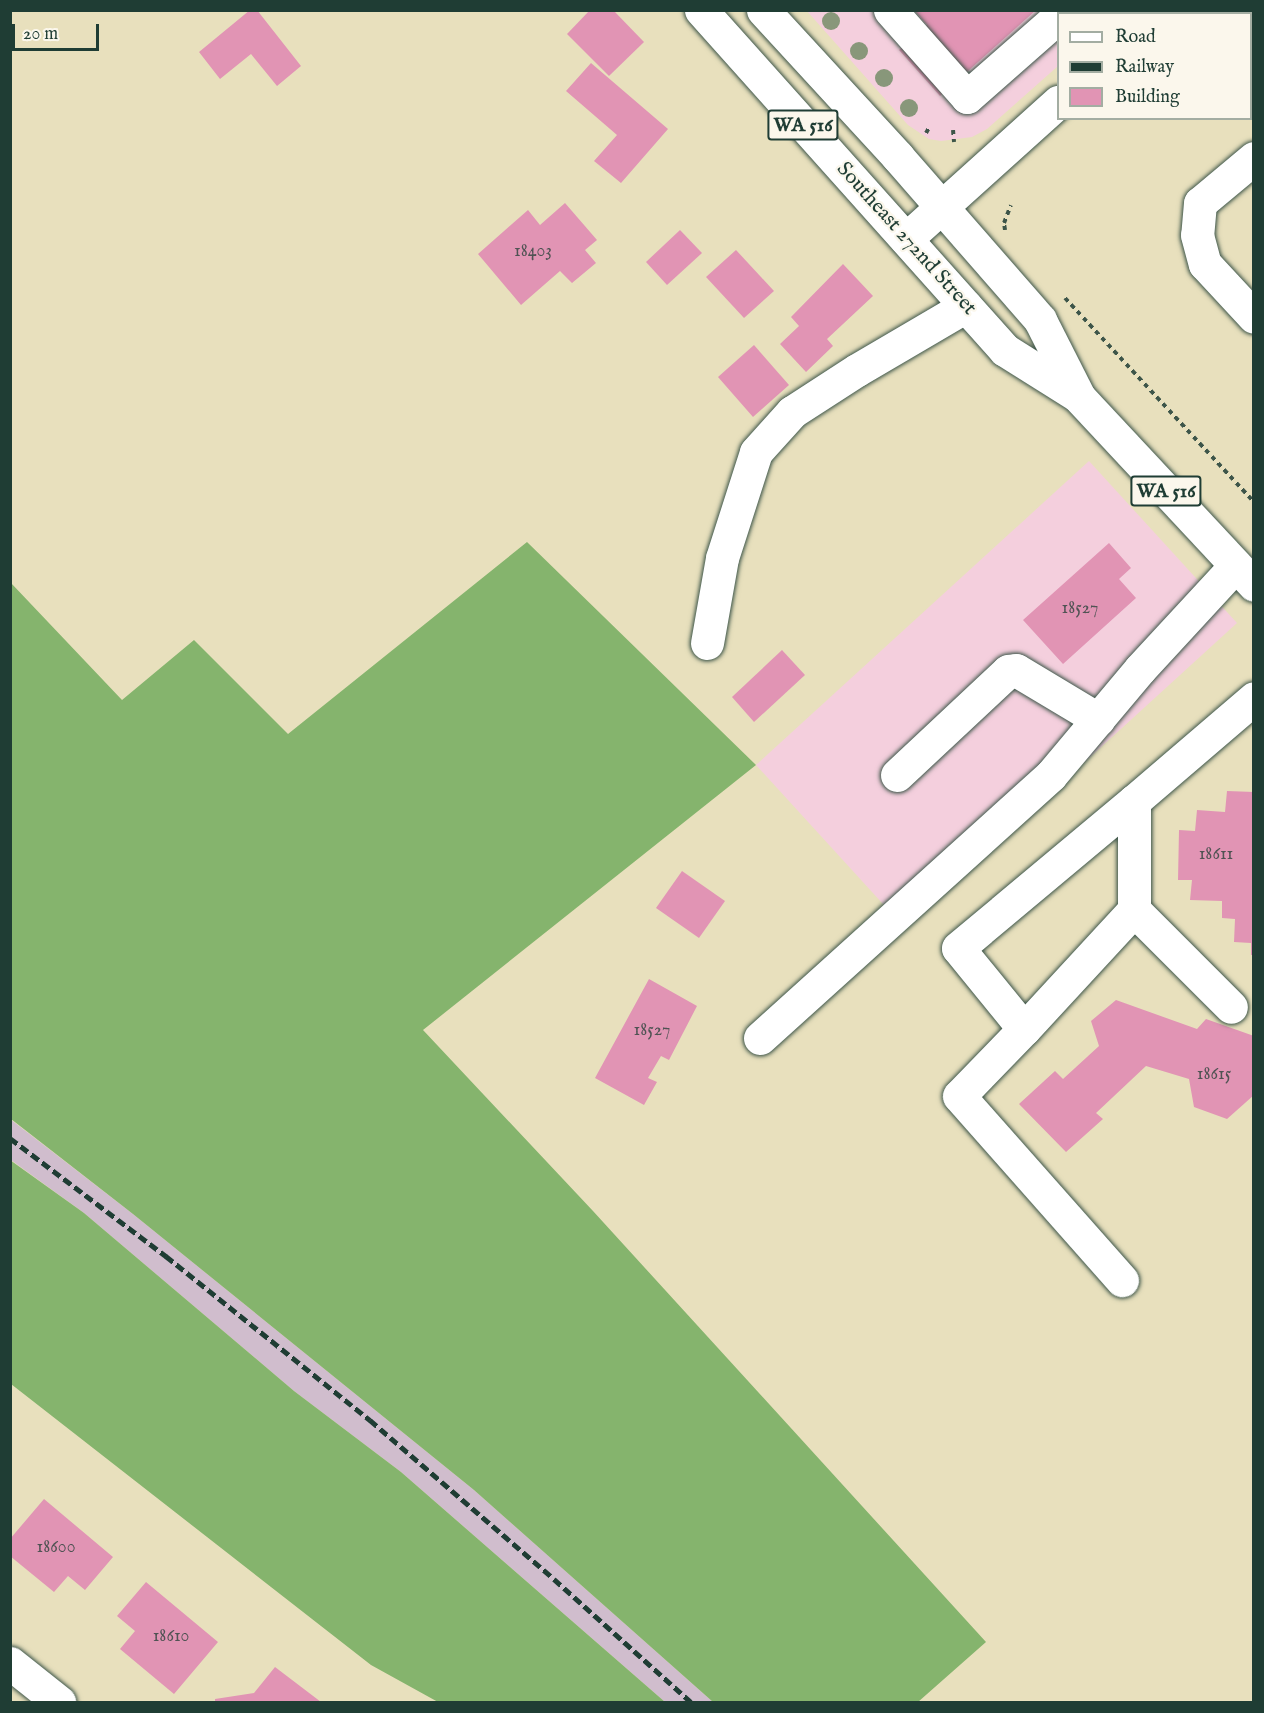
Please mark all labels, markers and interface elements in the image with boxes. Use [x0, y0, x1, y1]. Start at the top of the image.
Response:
scale bar [15, 12, 102, 50]
legend [1057, 12, 1252, 120]
text: 20 m [23, 23, 58, 46]
text: Road [1115, 26, 1156, 49]
text: Railway [1115, 56, 1174, 79]
text: Building [1115, 86, 1180, 109]
road number: WA 516 [767, 108, 839, 142]
street label: Southeast 272nd Street [831, 157, 981, 321]
house number: 18403 [514, 241, 552, 263]
road number: WA 516 [1130, 474, 1202, 508]
house number: 18527 [1062, 598, 1098, 620]
house number: 18611 [1199, 844, 1233, 866]
house number: 18527 [634, 1020, 670, 1042]
house number: 18615 [1197, 1064, 1231, 1086]
house number: 18600 [36, 1537, 76, 1559]
house number: 18610 [153, 1626, 189, 1648]

